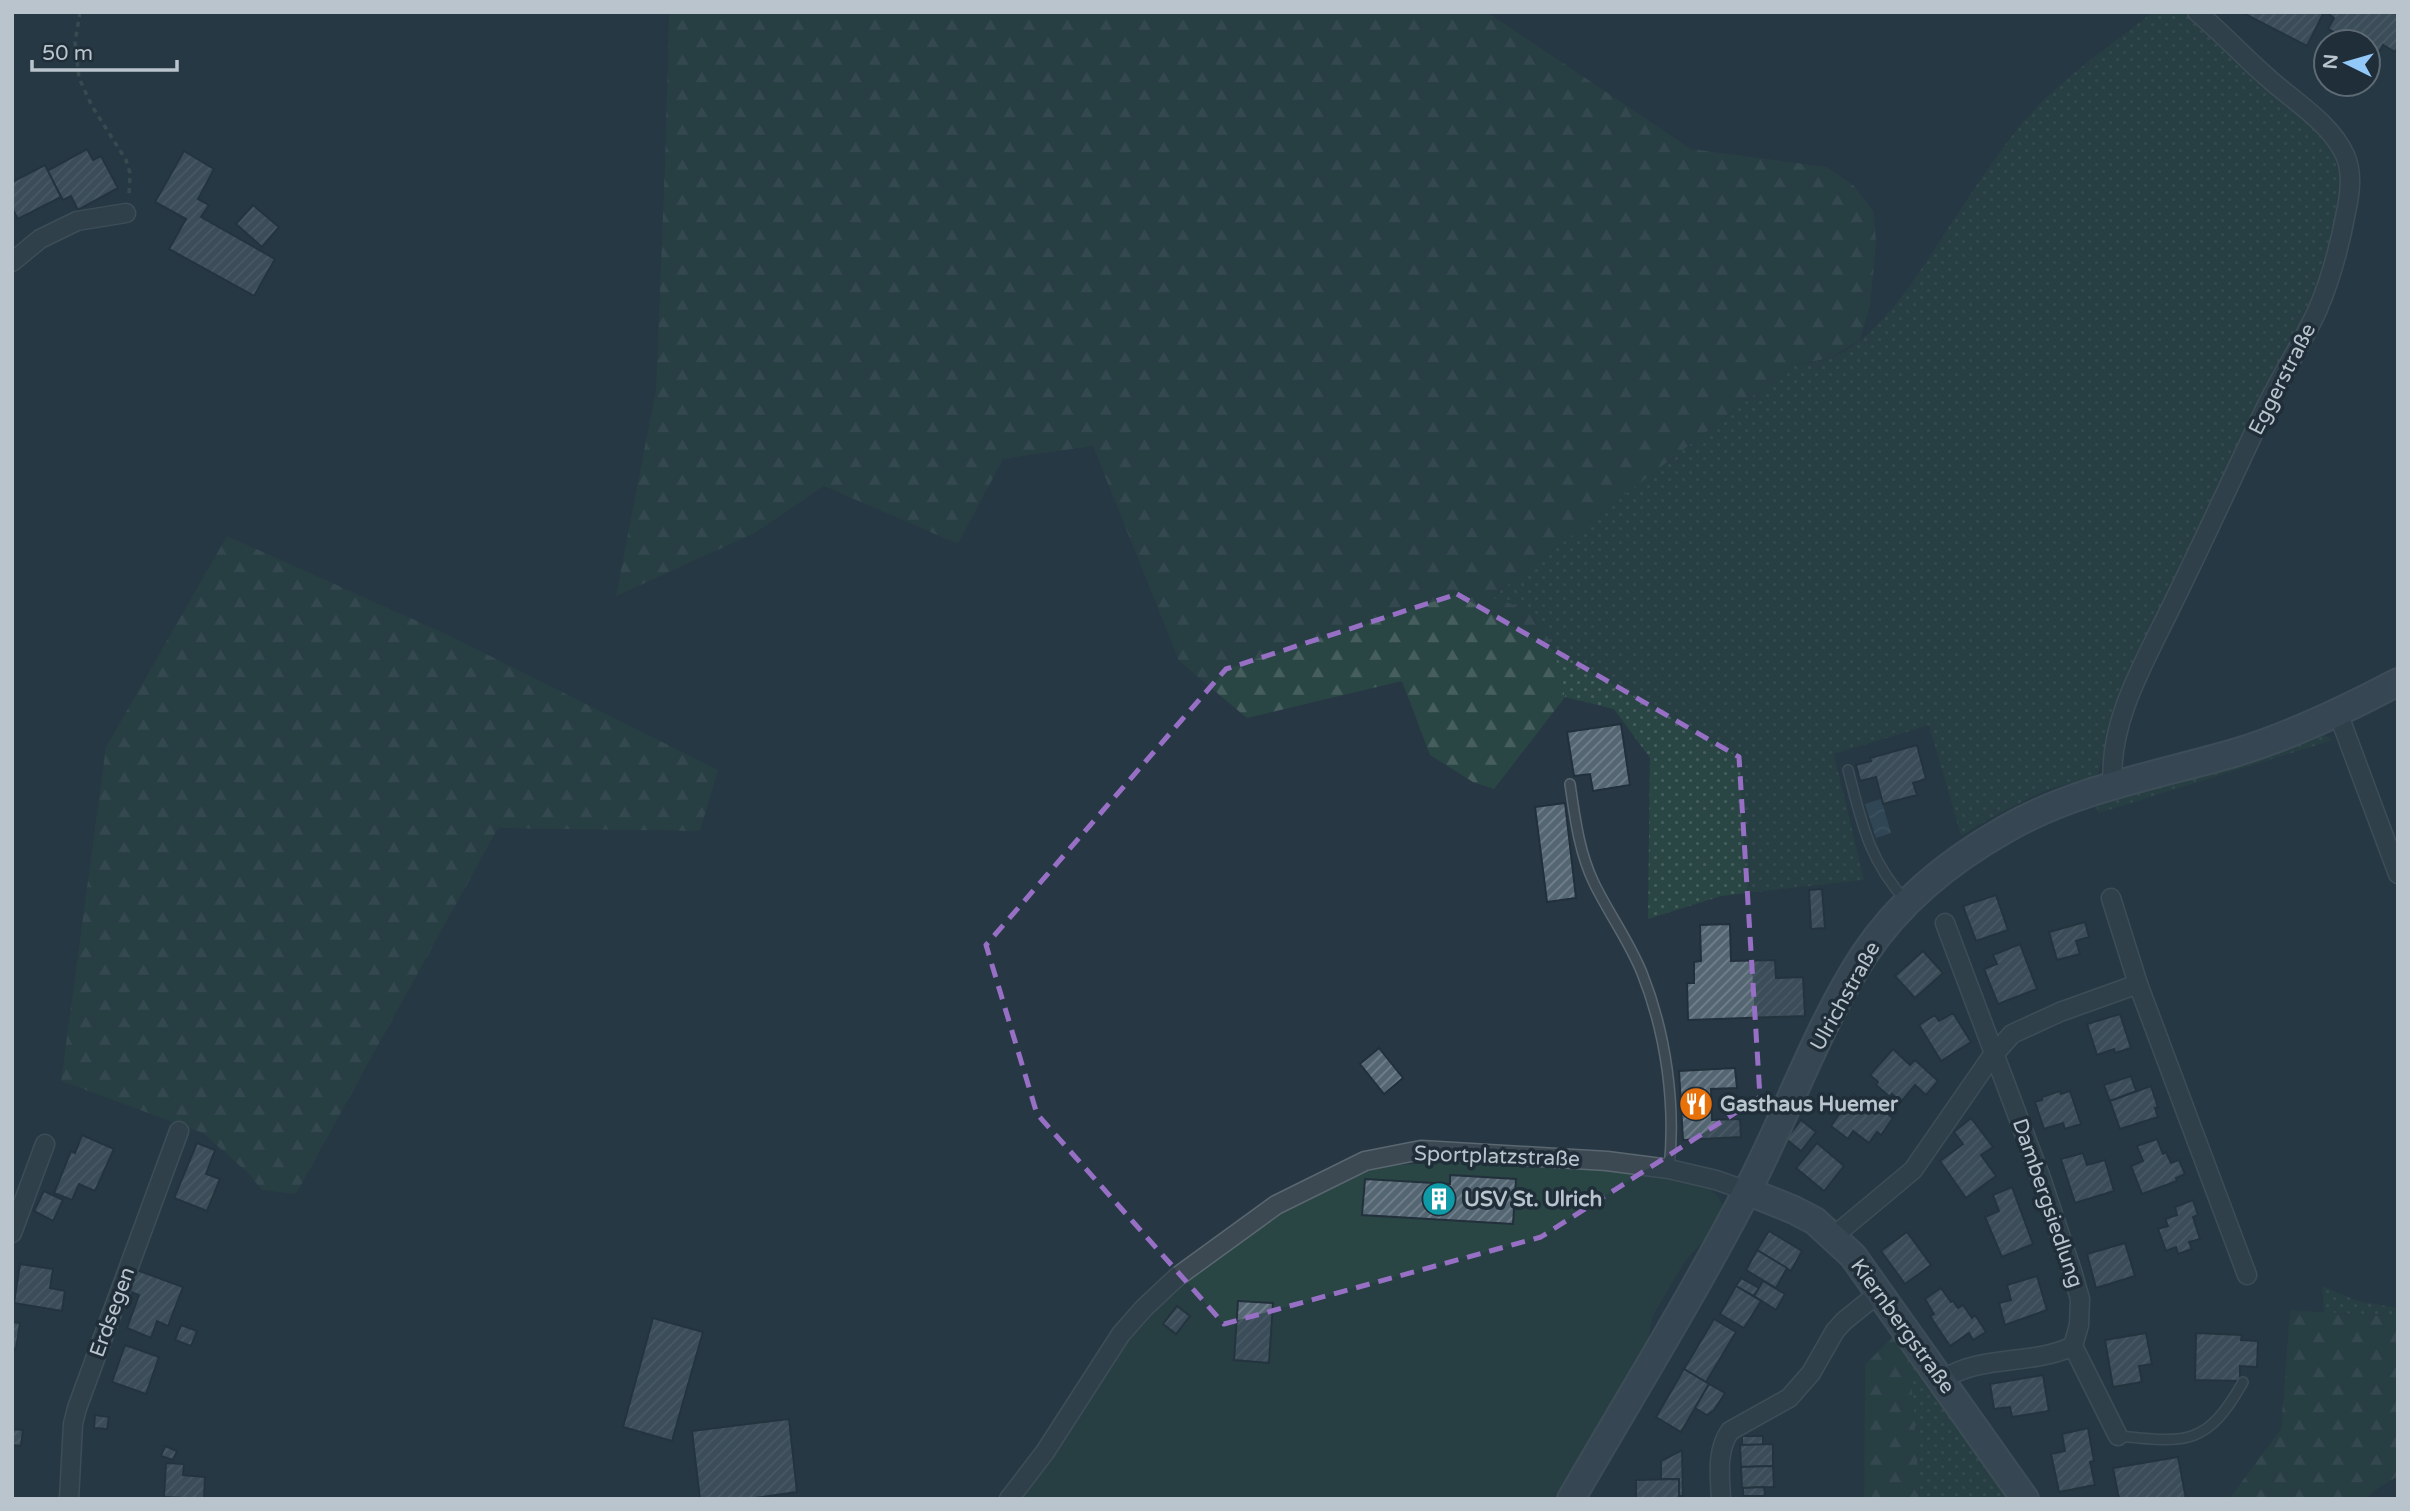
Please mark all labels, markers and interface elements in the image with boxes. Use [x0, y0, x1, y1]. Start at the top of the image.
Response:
scale bar [32, 28, 177, 72]
north arrow [2312, 28, 2382, 98]
text: 50 m [42, 41, 93, 66]
text: N [2319, 53, 2343, 70]
street label: Eggerstraße [2244, 319, 2321, 439]
street label: Ulrichstraße [1805, 937, 1886, 1055]
restaurant icon: Gasthaus Huemer [1677, 1085, 1715, 1123]
place label: Gasthaus Huemer [1720, 1092, 1899, 1117]
street label: Dambergsiedlung [2007, 1115, 2088, 1291]
street label: Sportplatzstraße [1414, 1141, 1580, 1172]
building icon: USV St. Ulrich [1420, 1180, 1458, 1218]
place label: USV St. Ulrich [1464, 1187, 1602, 1212]
street label: Kiernbergstraße [1845, 1254, 1960, 1399]
street label: Erdsegen [85, 1264, 140, 1361]

